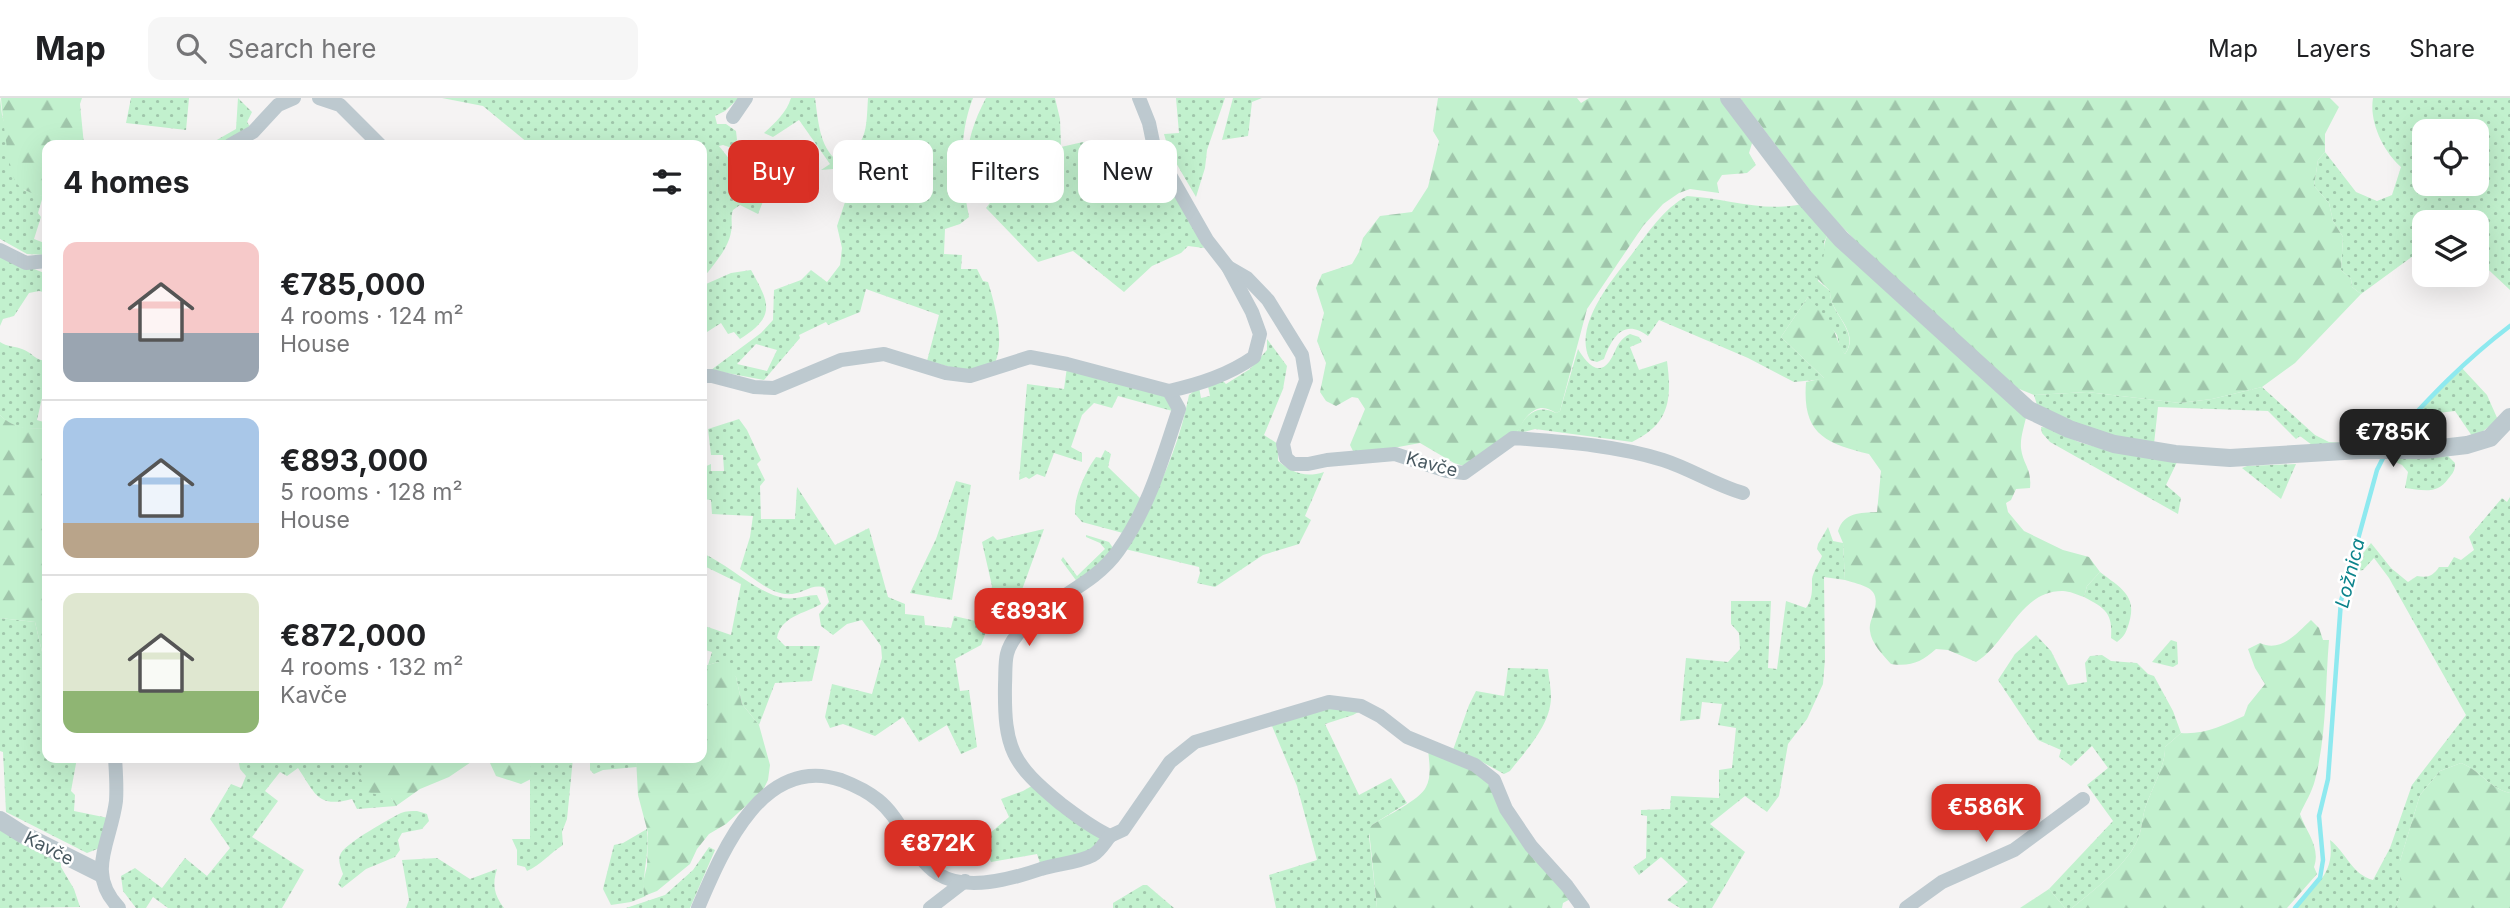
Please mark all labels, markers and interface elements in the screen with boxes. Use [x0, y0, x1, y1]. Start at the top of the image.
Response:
search box [148, 17, 638, 80]
text: Map [35, 28, 106, 68]
icon: search [172, 29, 210, 67]
text: Search here [228, 33, 376, 64]
text: Map [2208, 34, 2258, 63]
text: Layers [2296, 34, 2371, 63]
text: Share [2409, 34, 2475, 63]
map controls [2412, 119, 2489, 287]
button: locate [2412, 119, 2489, 196]
chip: Buy [728, 140, 819, 203]
chip: Rent [833, 140, 933, 203]
chip: Filters [947, 140, 1064, 203]
chip: New [1078, 140, 1177, 203]
icon: filters [648, 163, 686, 201]
text: 4 homes [63, 164, 190, 200]
button: layers [2412, 210, 2489, 287]
text: €785,000 [280, 266, 425, 302]
icon: home [119, 270, 203, 354]
text: 4 rooms · 124 m² [280, 302, 464, 330]
text: House [280, 330, 350, 358]
pin: €785K [2344, 410, 2442, 469]
text: €785K [2355, 418, 2431, 446]
text: €893,000 [280, 442, 428, 478]
icon: home [119, 446, 203, 530]
street label: Kavče [1404, 447, 1460, 481]
text: 5 rooms · 128 m² [280, 478, 463, 506]
text: House [280, 506, 350, 534]
water label: Ložnica [2330, 536, 2370, 610]
pin: €893K [980, 588, 1078, 648]
text: €893K [990, 597, 1068, 625]
text: €872,000 [280, 617, 426, 653]
icon: home [119, 621, 203, 705]
text: 4 rooms · 132 m² [280, 653, 463, 681]
text: Kavče [280, 681, 347, 709]
pin: €586K [1937, 784, 2035, 844]
text: €586K [1948, 793, 2024, 821]
pin: €872K [889, 820, 987, 880]
street label: Kavče [21, 827, 77, 869]
text: €872K [900, 829, 976, 857]

